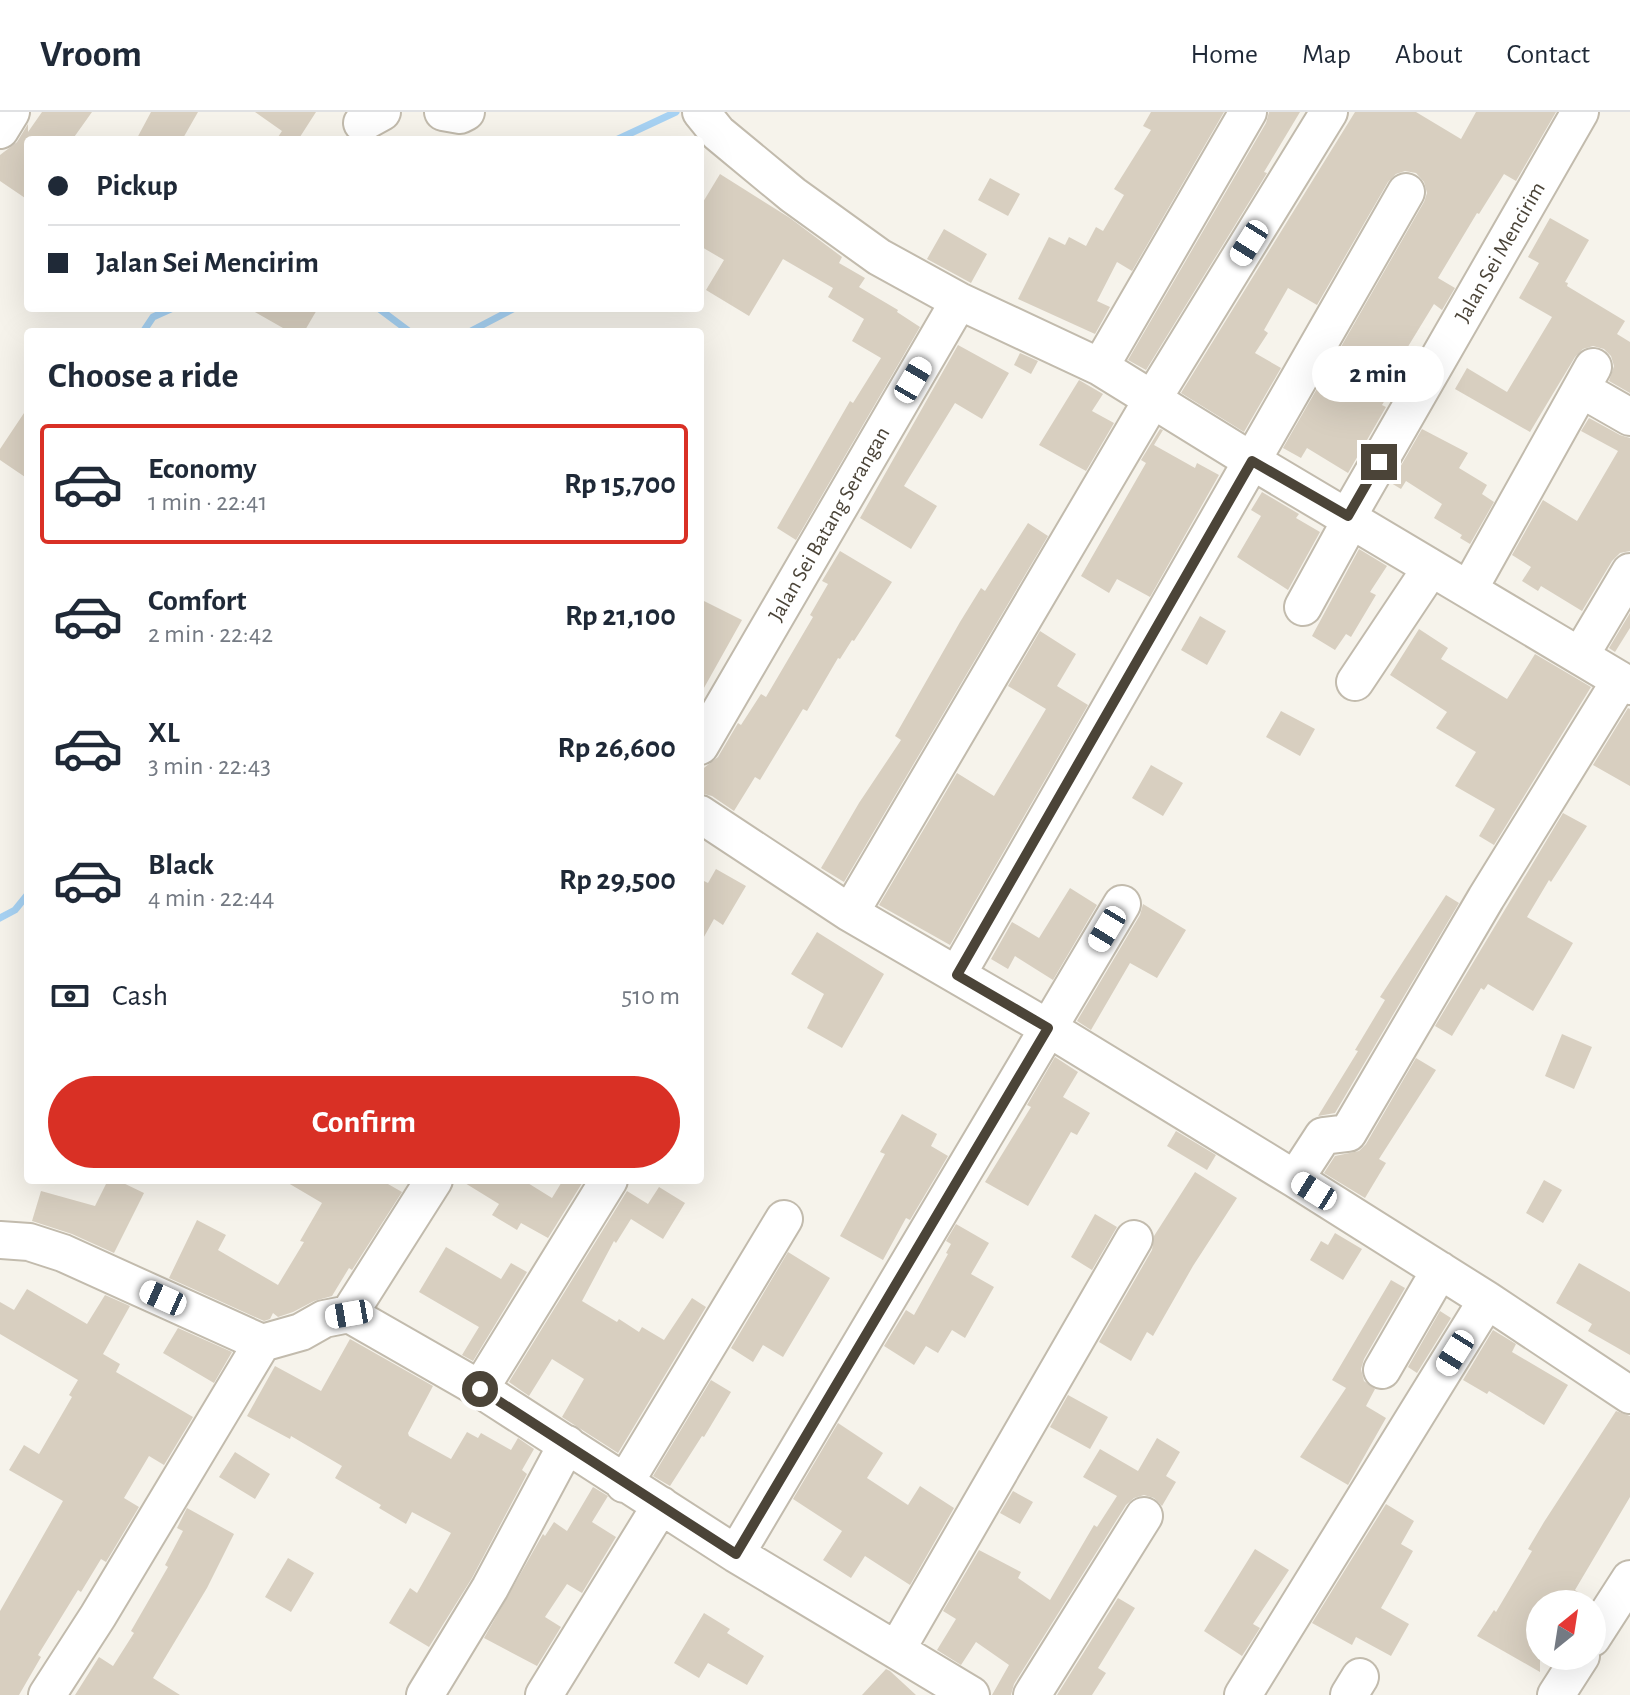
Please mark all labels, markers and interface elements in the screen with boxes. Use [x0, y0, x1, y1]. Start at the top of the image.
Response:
text: Vroom [40, 36, 142, 74]
text: Home [1191, 41, 1258, 69]
text: Map [1302, 41, 1351, 69]
text: About [1395, 41, 1463, 69]
text: Contact [1507, 41, 1590, 69]
text: Pickup [96, 171, 178, 201]
street label: Jalan Sei Mencirim [1451, 178, 1549, 326]
car [1226, 216, 1272, 270]
text: Jalan Sei Mencirim [96, 248, 319, 278]
callout: 2 min [1313, 346, 1445, 402]
car [891, 353, 935, 407]
text: Choose a ride [48, 358, 238, 394]
text: 2 min [1349, 361, 1407, 387]
street label: Jalan Sei Batang Serangan [764, 423, 894, 625]
route end [1361, 444, 1397, 480]
icon: car [52, 448, 124, 520]
text: Economy [148, 454, 257, 484]
text: Rp 15,700 [564, 469, 676, 499]
text: 1 min · 22:41 [148, 489, 267, 515]
icon: car [52, 580, 124, 652]
text: Comfort [148, 586, 247, 616]
text: Rp 21,100 [565, 601, 676, 631]
text: 2 min · 22:42 [148, 621, 273, 647]
icon: car [52, 712, 124, 784]
text: XL [148, 718, 180, 748]
text: Rp 26,600 [558, 733, 676, 763]
text: 3 min · 22:43 [148, 753, 271, 779]
icon: car [52, 844, 124, 916]
text: Black [148, 850, 214, 880]
text: Rp 29,500 [559, 865, 676, 895]
text: 4 min · 22:44 [148, 885, 274, 911]
car [1084, 902, 1130, 956]
icon: cash [48, 974, 92, 1018]
text: Cash [112, 981, 168, 1011]
text: 510 m [621, 983, 680, 1009]
button: Confirm [48, 1076, 680, 1168]
car [1287, 1168, 1341, 1214]
car [136, 1277, 190, 1319]
car [323, 1298, 375, 1330]
car [1432, 1326, 1478, 1380]
route start [462, 1371, 498, 1407]
north arrow [1526, 1590, 1606, 1670]
map controls [1526, 1590, 1606, 1670]

